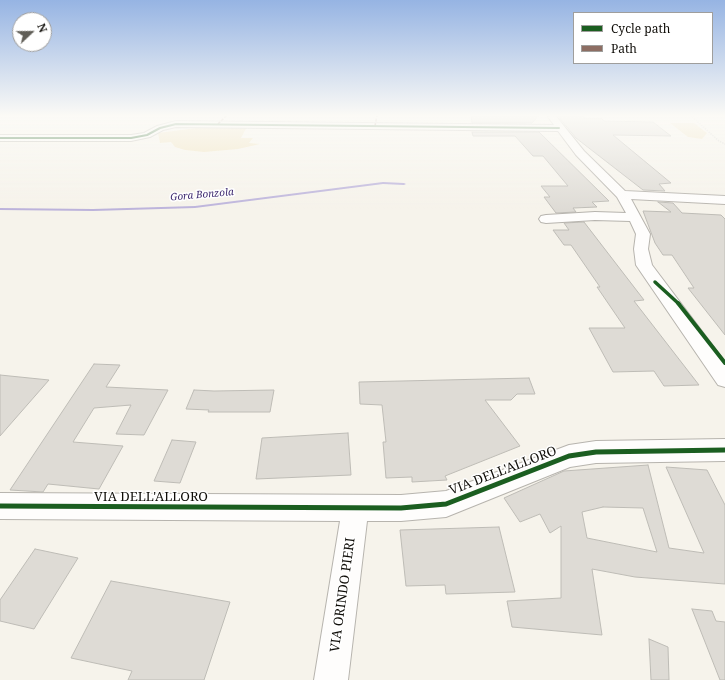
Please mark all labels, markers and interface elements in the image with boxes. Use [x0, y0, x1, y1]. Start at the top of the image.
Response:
north arrow [12, 12, 52, 52]
legend [573, 12, 713, 64]
text: Cycle path [611, 20, 670, 37]
text: N [34, 21, 51, 35]
text: Path [611, 40, 637, 57]
water label: Gora Bonzola [170, 186, 234, 204]
street label: VIA DELL'ALLORO [447, 443, 559, 499]
street label: VIA DELL'ALLORO [94, 489, 208, 505]
street label: VIA ORINDO PIERI [327, 537, 359, 653]

